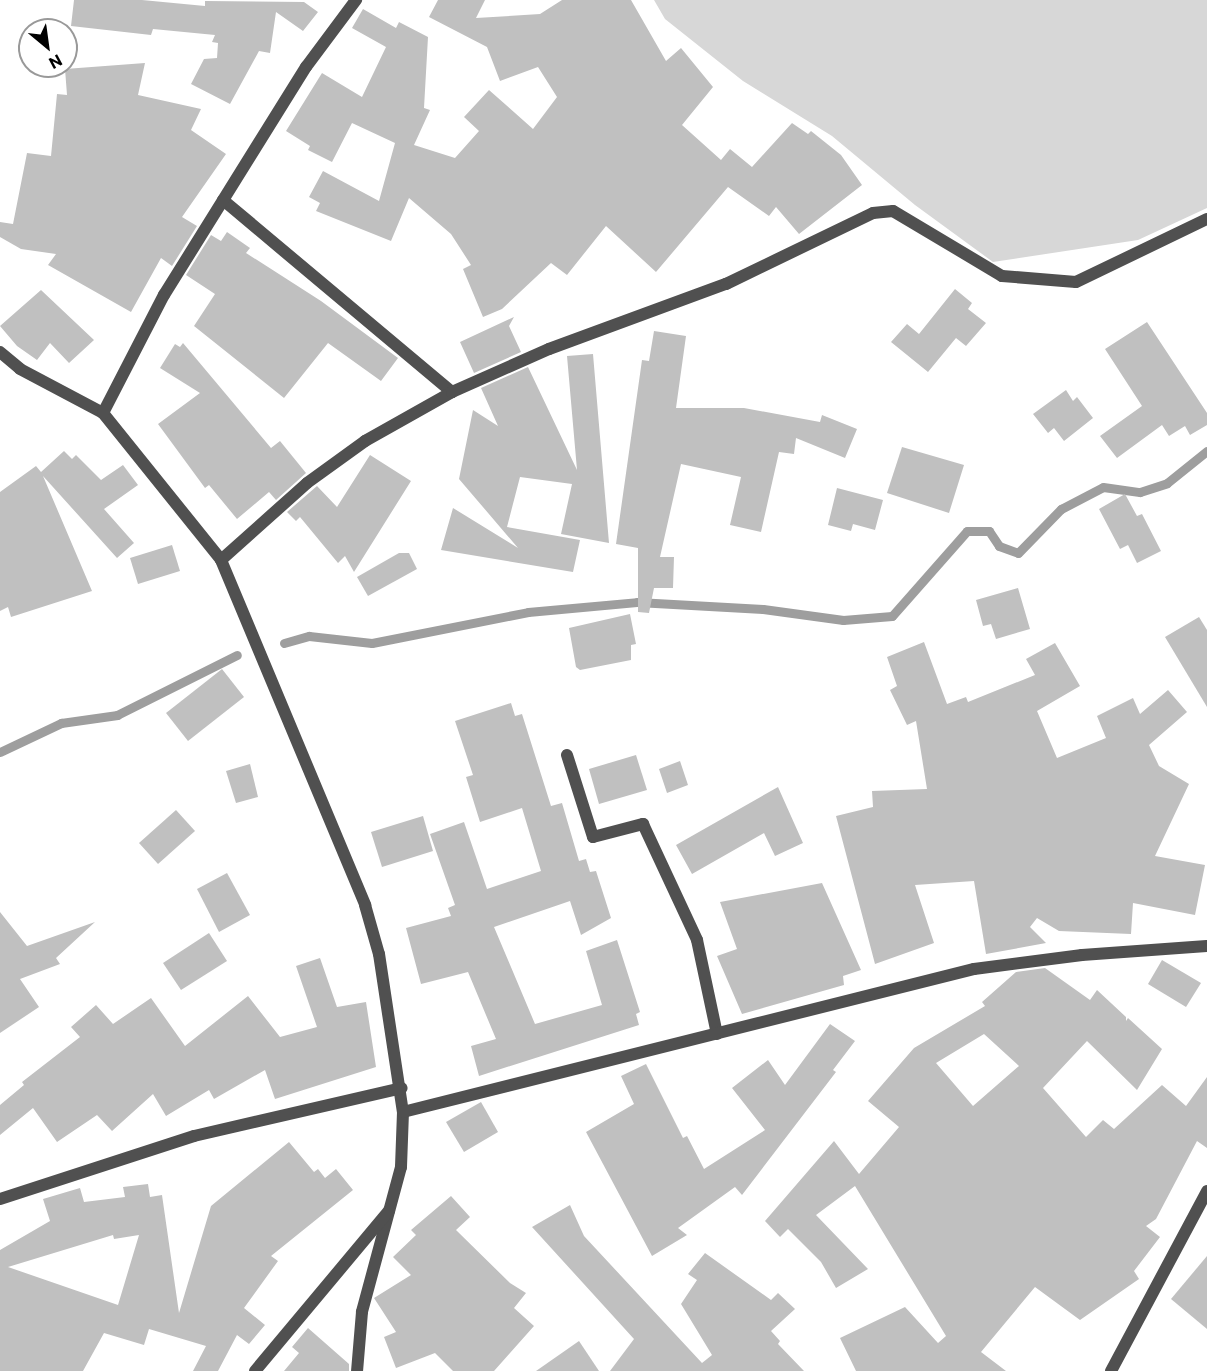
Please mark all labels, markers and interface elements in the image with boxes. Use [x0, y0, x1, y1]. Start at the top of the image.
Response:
north arrow [18, 18, 78, 78]
text: N [46, 51, 66, 74]

